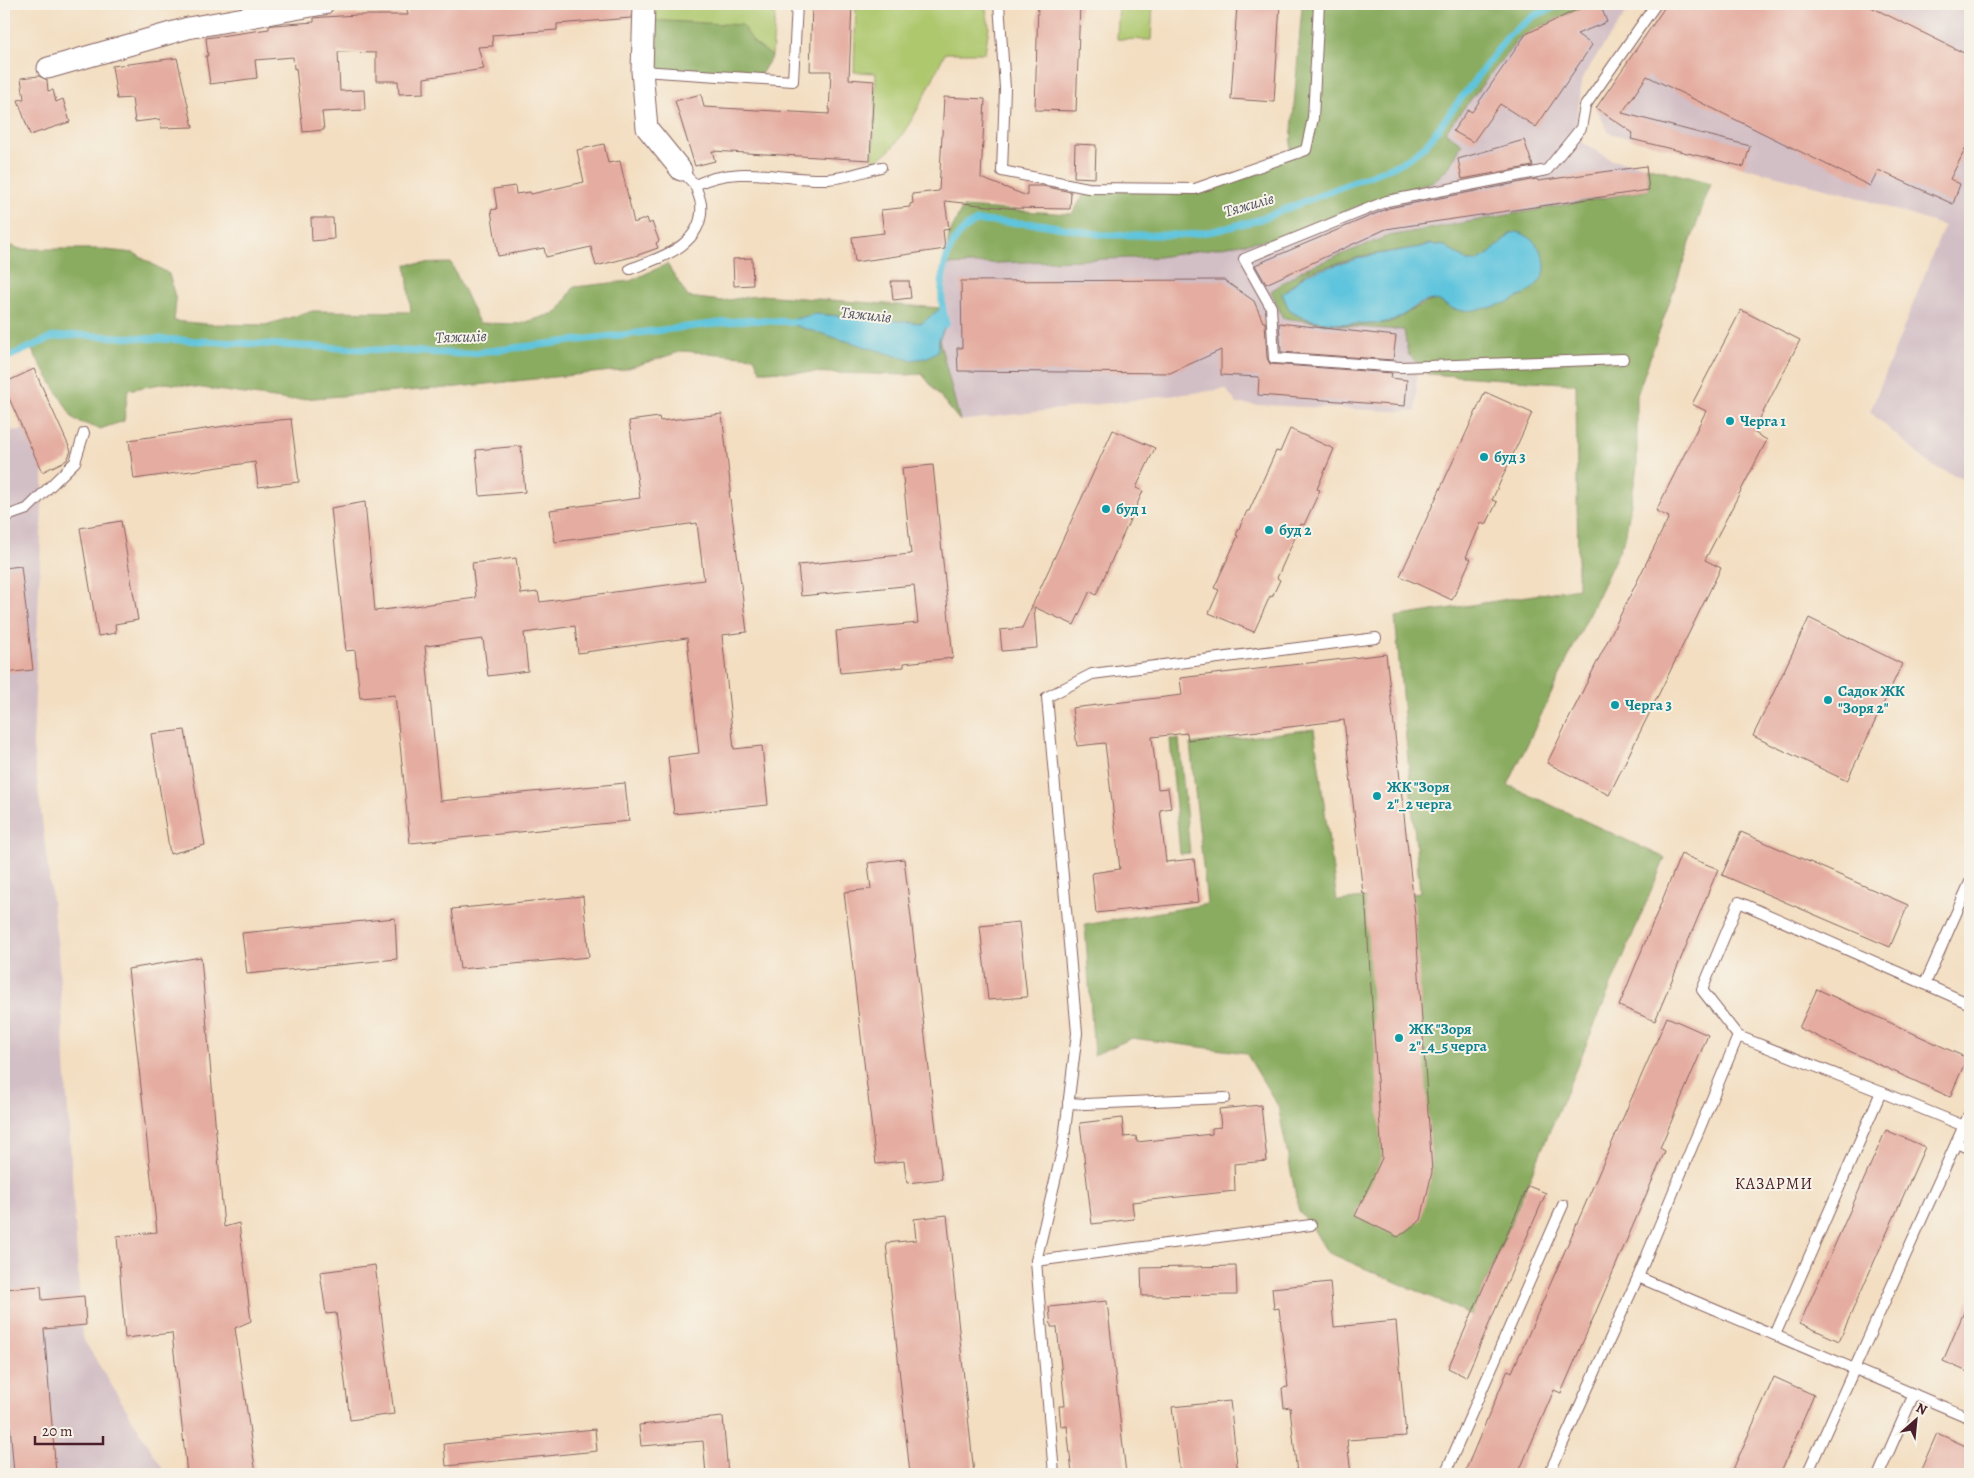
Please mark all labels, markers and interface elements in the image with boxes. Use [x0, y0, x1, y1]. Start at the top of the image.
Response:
water label: Тяжилів [1221, 187, 1277, 223]
water label: Тяжилів [839, 301, 893, 329]
water label: Тяжилів [435, 325, 487, 349]
place label: Черга 1 [1740, 411, 1786, 431]
marker: Черга 1 [1724, 415, 1736, 427]
place label: буд 3 [1494, 447, 1526, 467]
marker: буд 3 [1478, 451, 1490, 463]
place label: буд 1 [1116, 499, 1147, 519]
marker: буд 1 [1100, 503, 1112, 515]
place label: буд 2 [1279, 520, 1312, 540]
marker: буд 2 [1263, 524, 1275, 536]
place label: Садок ЖК "Зоря 2" [1838, 681, 1905, 718]
marker: Садок ЖК "Зоря 2" [1822, 694, 1834, 706]
place label: Черга 3 [1625, 695, 1672, 715]
marker: Черга 3 [1609, 699, 1621, 711]
place label: ЖК "Зоря 2"_2 черга [1387, 777, 1453, 814]
marker: ЖК "Зоря 2"_2 черга [1371, 790, 1383, 802]
place label: ЖК "Зоря 2"_4_5 черга [1409, 1019, 1488, 1056]
marker: ЖК "Зоря 2"_4_5 черга [1393, 1032, 1405, 1044]
district label: КАЗАРМИ [1735, 1173, 1813, 1195]
north arrow [1892, 1396, 1942, 1446]
text: N [1913, 1398, 1931, 1420]
scale bar [35, 1413, 102, 1445]
text: 20 m [42, 1421, 73, 1441]

